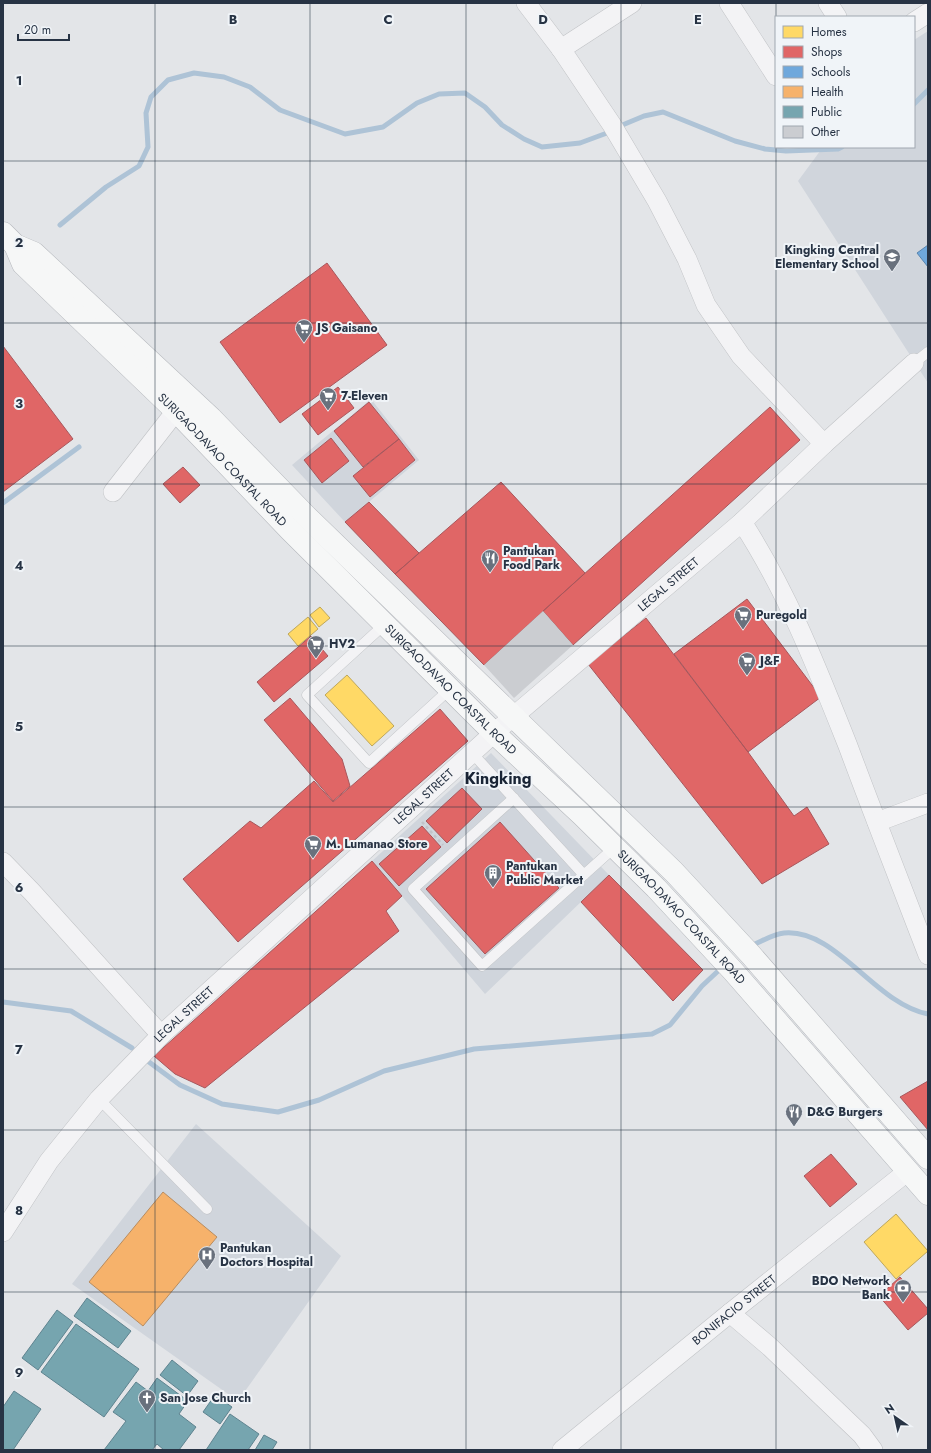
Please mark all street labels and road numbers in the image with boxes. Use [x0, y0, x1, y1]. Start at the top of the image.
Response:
street label: SURIGAO-DAVAO COASTAL ROAD [154, 389, 291, 531]
street label: LEGAL STREET [634, 553, 703, 616]
street label: SURIGAO-DAVAO COASTAL ROAD [381, 620, 521, 759]
street label: LEGAL STREET [390, 764, 458, 829]
street label: SURIGAO-DAVAO COASTAL ROAD [613, 846, 750, 988]
street label: LEGAL STREET [150, 982, 218, 1046]
street label: BONIFACIO STREET [688, 1270, 780, 1349]

